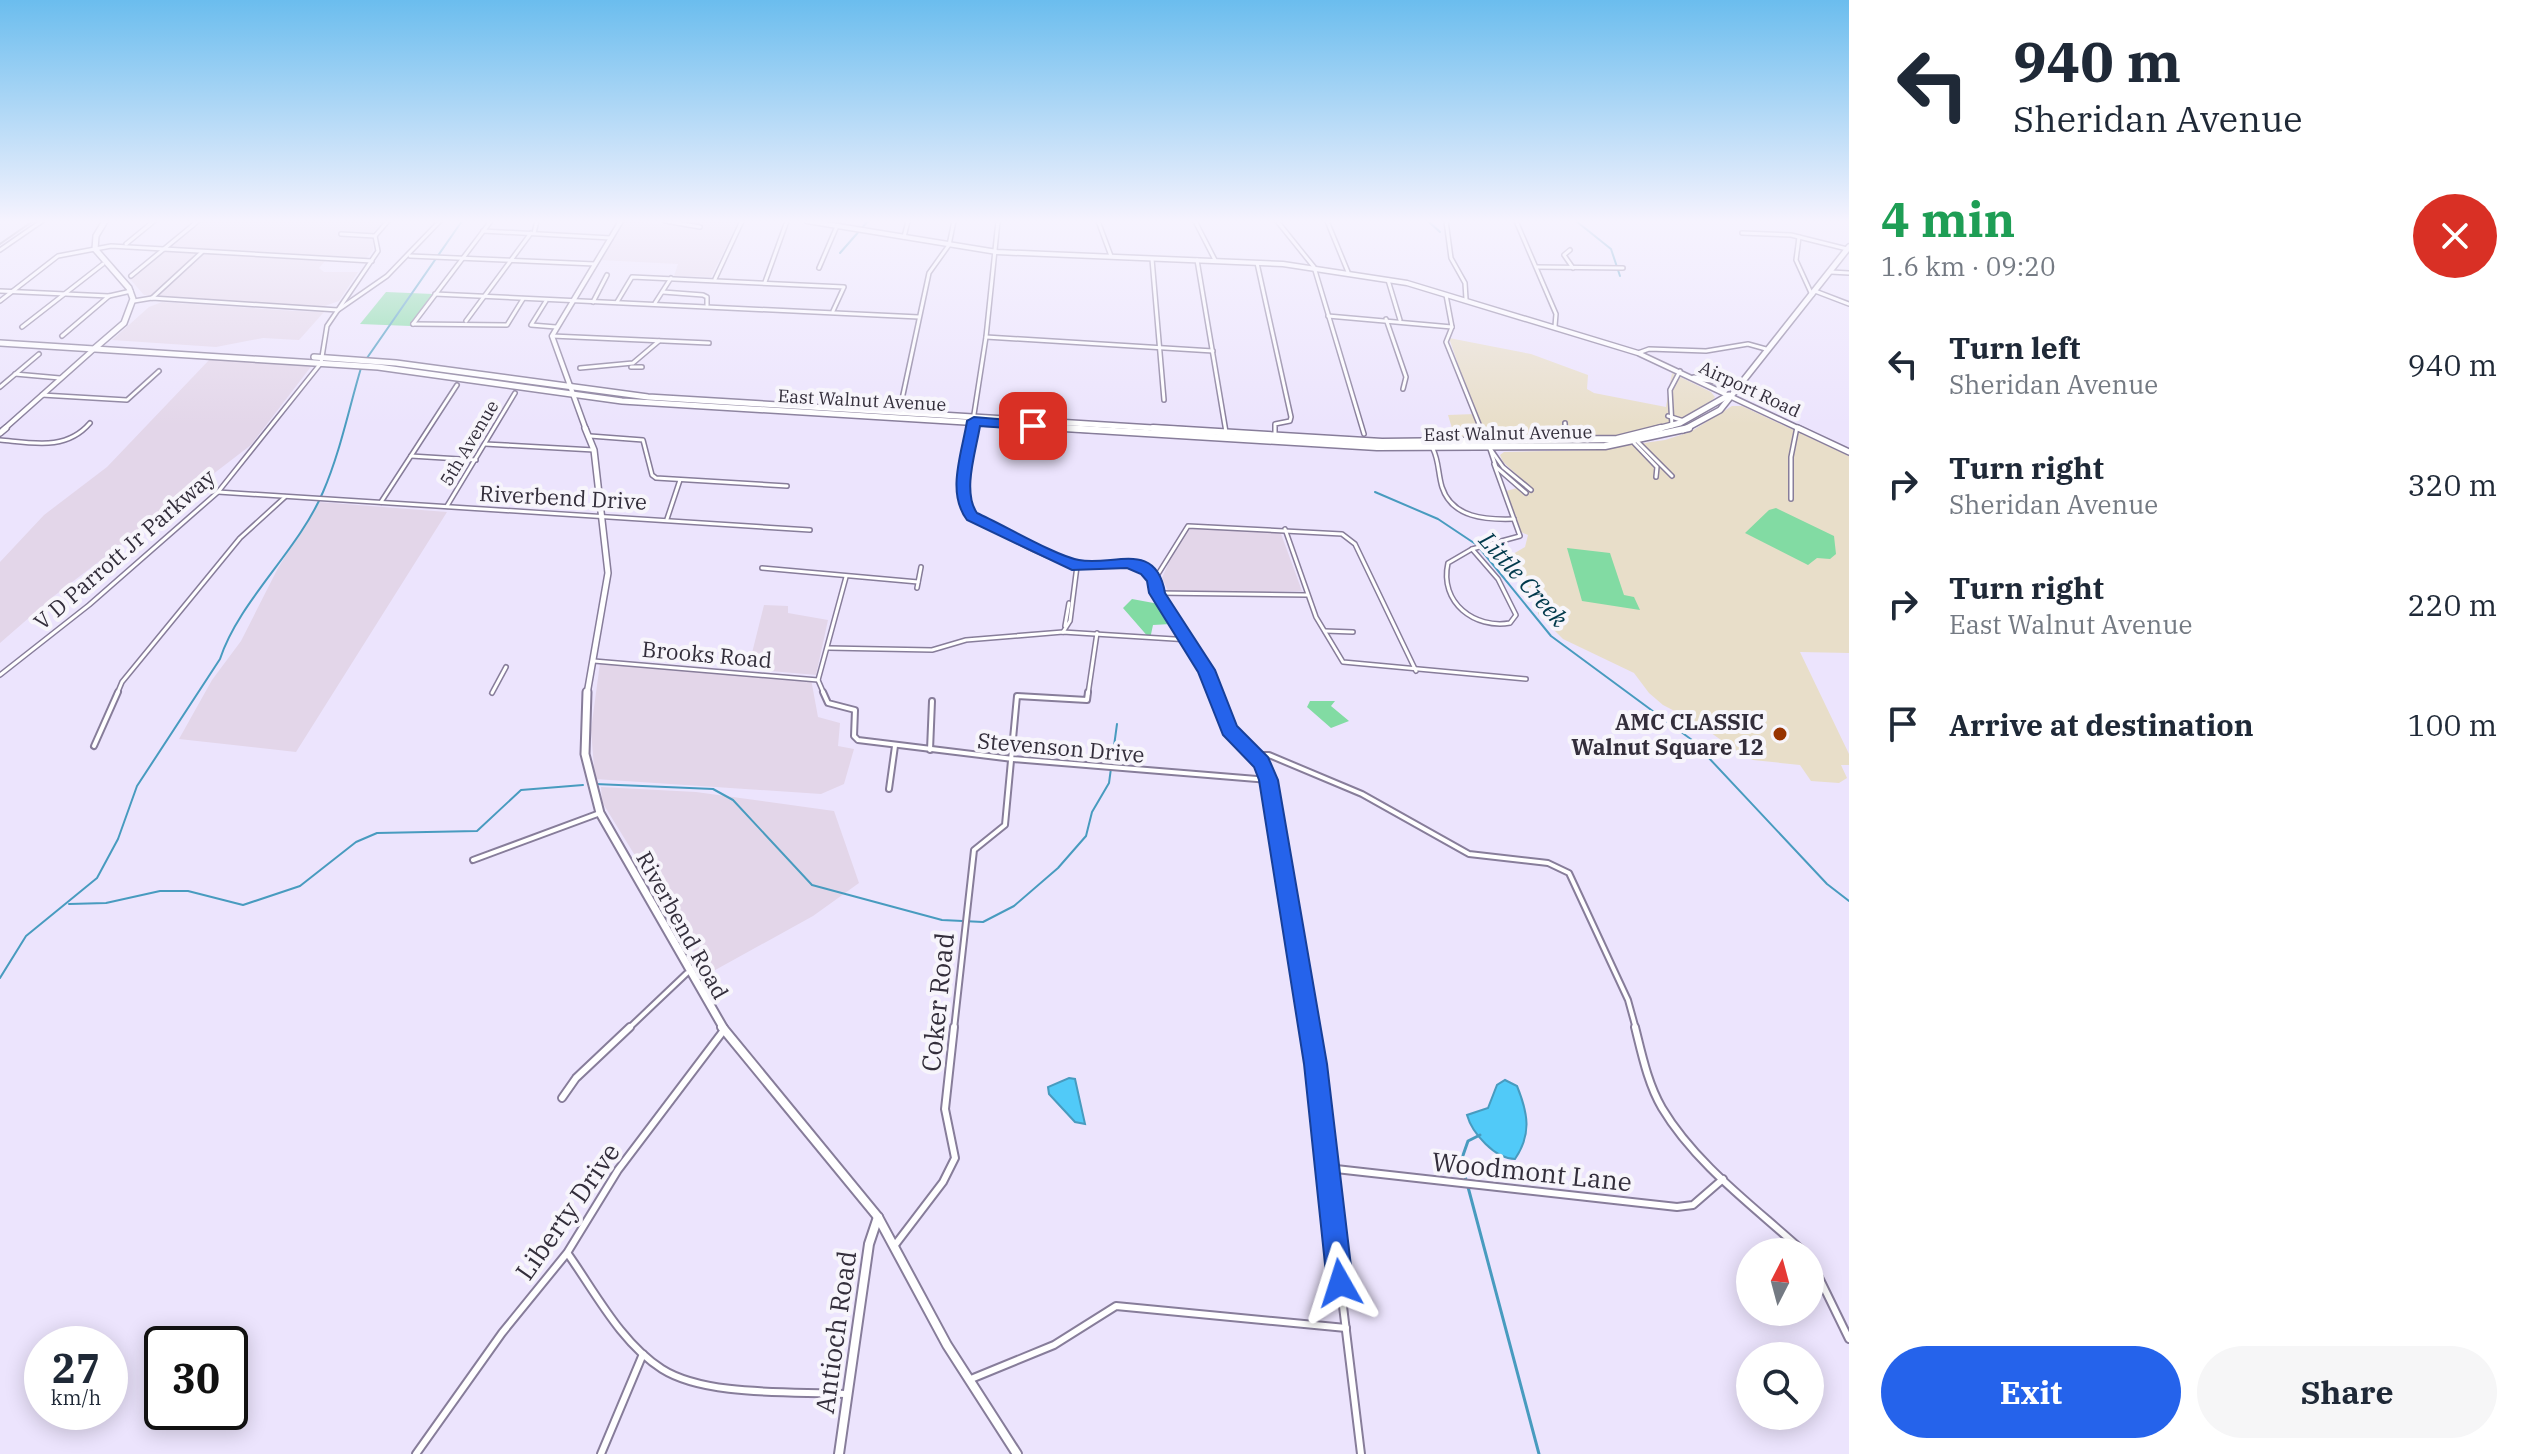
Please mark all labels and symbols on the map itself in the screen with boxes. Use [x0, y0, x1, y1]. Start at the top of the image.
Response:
street label: Airport Road [1696, 356, 1804, 422]
street label: East Walnut Avenue [777, 384, 947, 416]
pin [999, 392, 1067, 460]
street label: 5th Avenue [434, 396, 504, 490]
street label: East Walnut Avenue [1424, 420, 1592, 446]
street label: V D Parrott Jr Parkway [27, 462, 221, 636]
street label: Riverbend Drive [478, 478, 648, 516]
water label: Little Creek [1472, 524, 1576, 634]
street label: Brooks Road [641, 634, 773, 674]
place label: AMC CLASSIC Walnut Square 12 [1571, 707, 1764, 761]
street label: Stevenson Drive [976, 725, 1146, 769]
marker: AMC CLASSIC Walnut Square 12 [1771, 725, 1789, 743]
street label: Riverbend Road [630, 846, 736, 1004]
street label: Coker Road [913, 931, 961, 1073]
street label: Liberty Drive [507, 1136, 627, 1286]
street label: Woodmont Lane [1430, 1144, 1634, 1198]
north arrow [1736, 1238, 1824, 1326]
position arrow [1298, 1241, 1382, 1325]
street label: Antioch Road [807, 1248, 863, 1416]
speed limit sign: 30 [144, 1326, 248, 1430]

